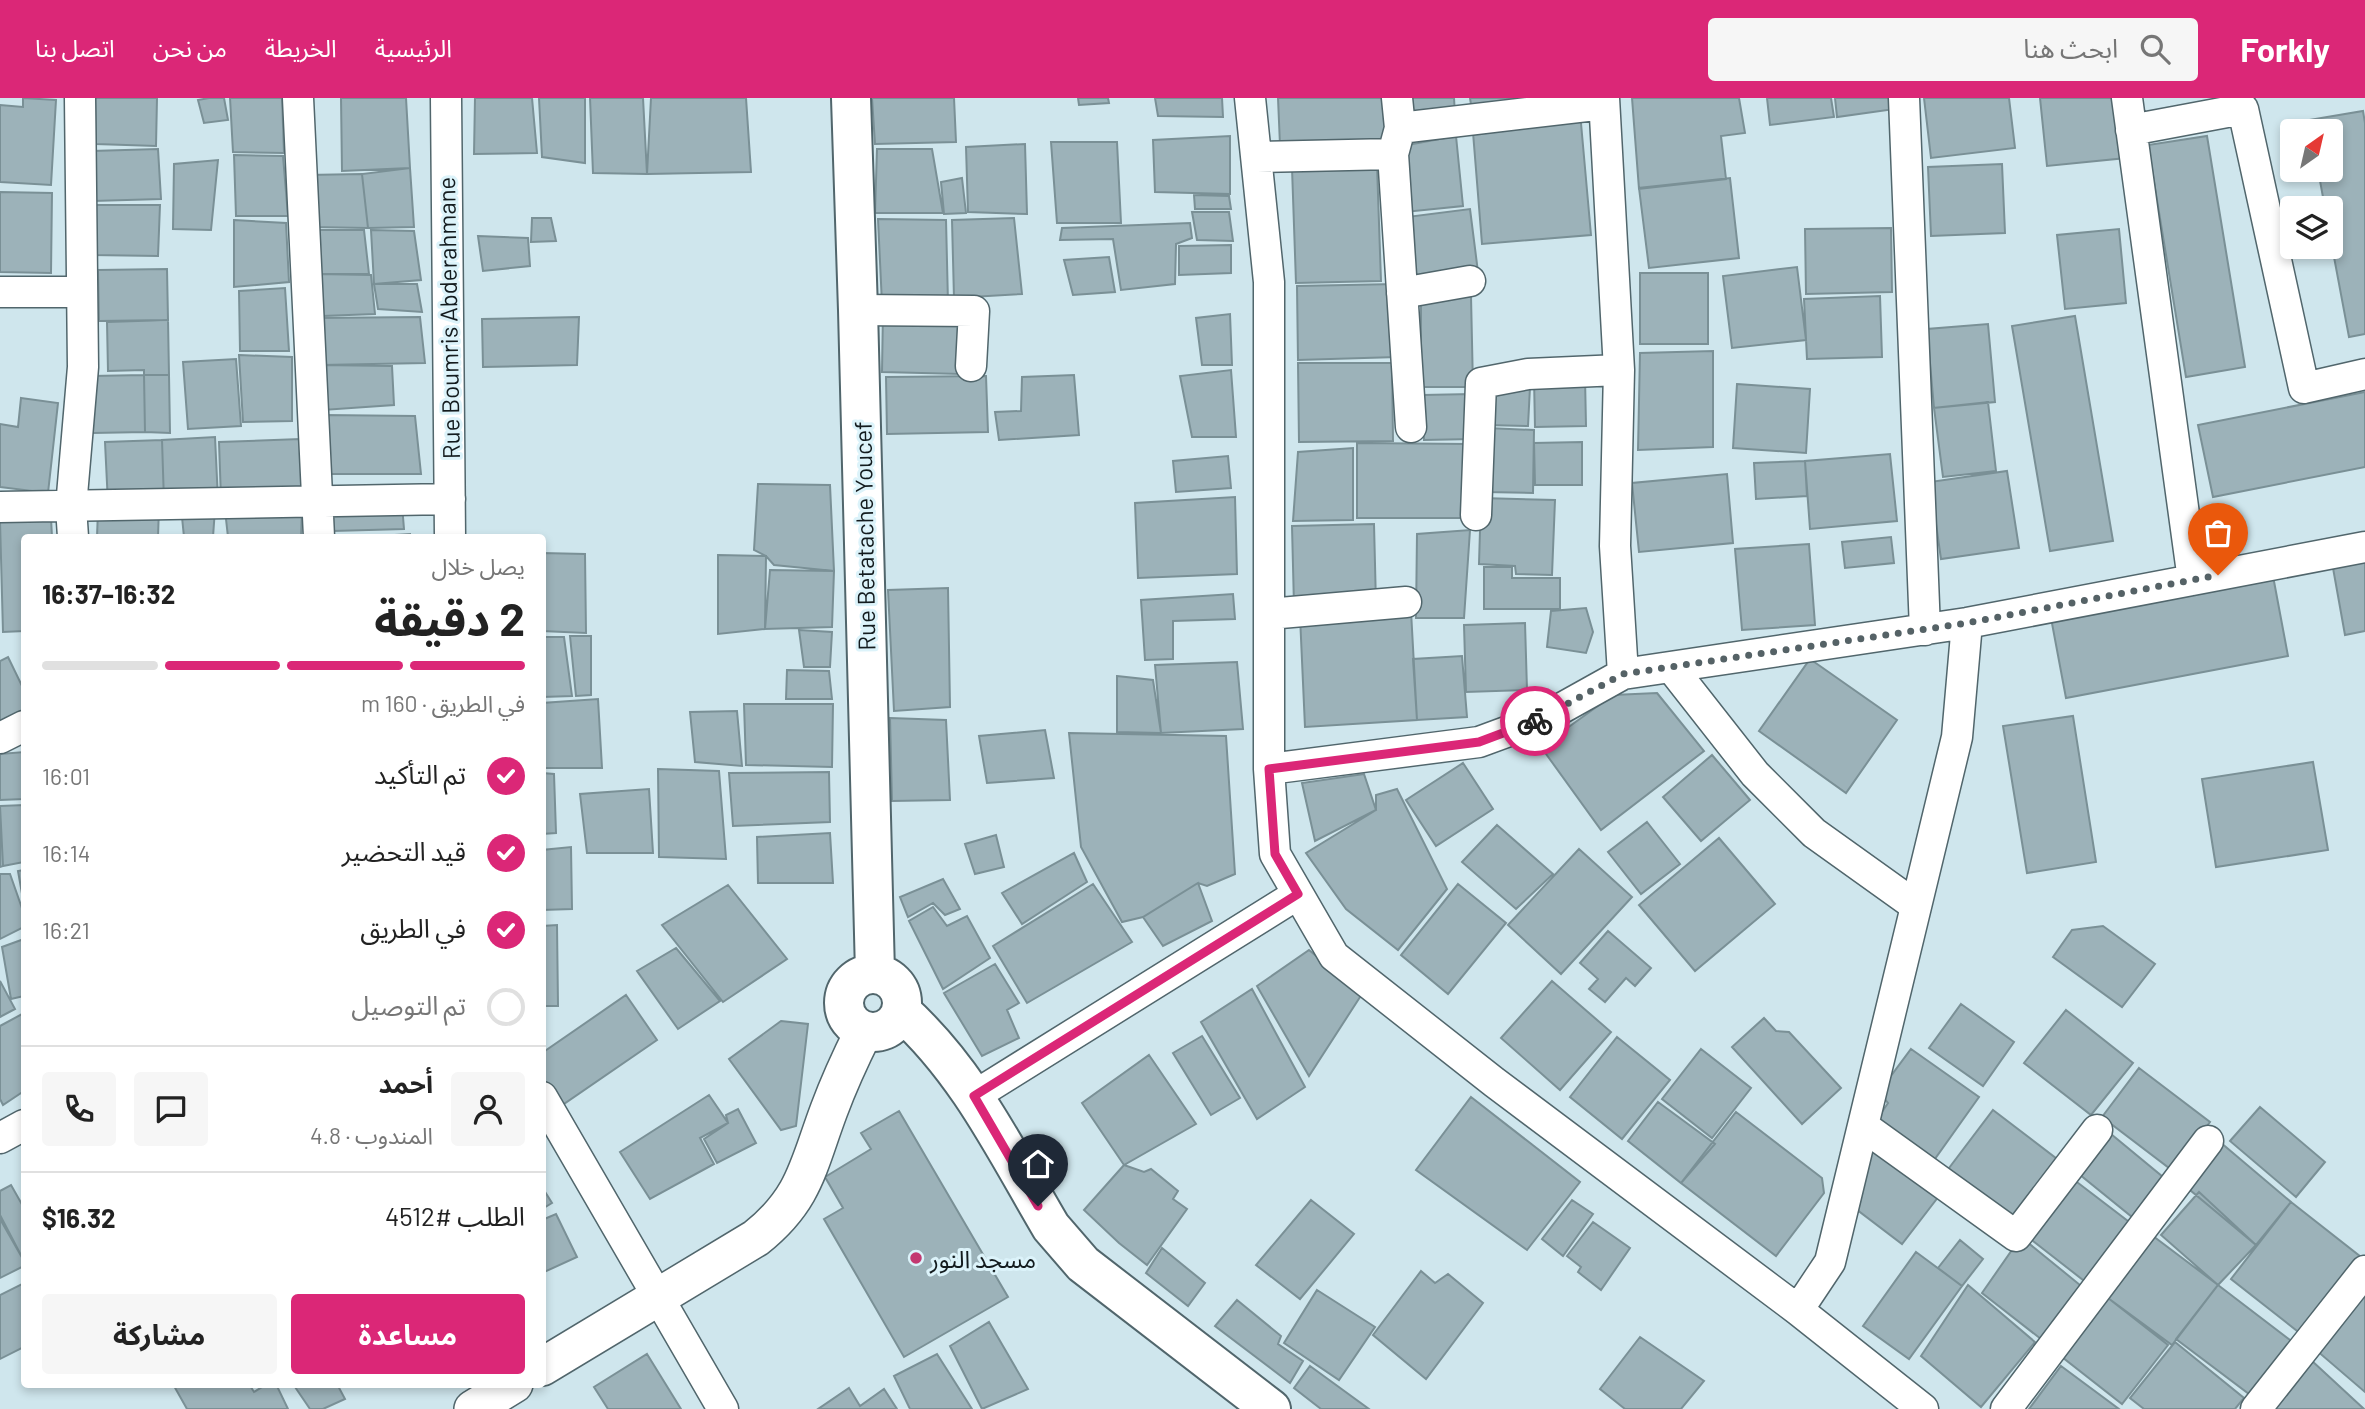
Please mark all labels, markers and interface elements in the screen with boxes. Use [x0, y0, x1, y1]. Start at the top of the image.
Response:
search box [1708, 18, 2198, 81]
text: Forkly [2240, 29, 2330, 69]
icon: search [2136, 30, 2174, 68]
text: ابحث هنا [2023, 32, 2118, 63]
text: اتصل بنا [35, 33, 115, 62]
text: من نحن [153, 33, 227, 62]
text: الخريطة [265, 33, 337, 62]
text: الرئيسية [375, 33, 452, 62]
north arrow [2280, 119, 2343, 182]
map controls [2280, 119, 2343, 259]
street label: Rue Boumris Abderahmane [431, 177, 465, 459]
button: layers [2280, 196, 2343, 259]
street label: Rue Betatache Youcef [848, 421, 880, 651]
pin [2188, 503, 2248, 575]
icon: bag [2199, 514, 2237, 552]
text: يصل خلال [432, 552, 525, 580]
text: 16:32–16:37 [42, 578, 175, 609]
text: 2 دقيقة [374, 590, 525, 645]
courier [1500, 686, 1570, 756]
text: في الطريق · 160 m [361, 689, 525, 717]
icon: bike [1516, 702, 1554, 740]
icon: check [487, 757, 525, 795]
text: تم التأكيد [374, 758, 466, 789]
text: 16:01 [42, 762, 90, 790]
icon: check [487, 834, 525, 872]
text: قيد التحضير [342, 835, 466, 866]
text: 16:14 [42, 839, 90, 867]
icon: check [487, 911, 525, 949]
text: في الطريق [360, 912, 466, 943]
text: 16:21 [42, 916, 90, 944]
text: تم التوصيل [351, 989, 466, 1020]
text: أحمد [379, 1067, 433, 1098]
button: phone [42, 1072, 116, 1146]
button: chat [134, 1072, 208, 1146]
button: person [451, 1072, 525, 1146]
text: المندوب · 4.8 [310, 1121, 433, 1149]
pin [1008, 1134, 1068, 1206]
icon: home [1019, 1145, 1057, 1183]
text: الطلب #4512 [385, 1200, 525, 1231]
text: $16.32 [42, 1202, 116, 1233]
place label: مسجد النور [929, 1244, 1036, 1274]
marker: مسجد النور [908, 1250, 924, 1266]
button: مشاركة [42, 1294, 277, 1374]
button: مساعدة [291, 1294, 525, 1374]

